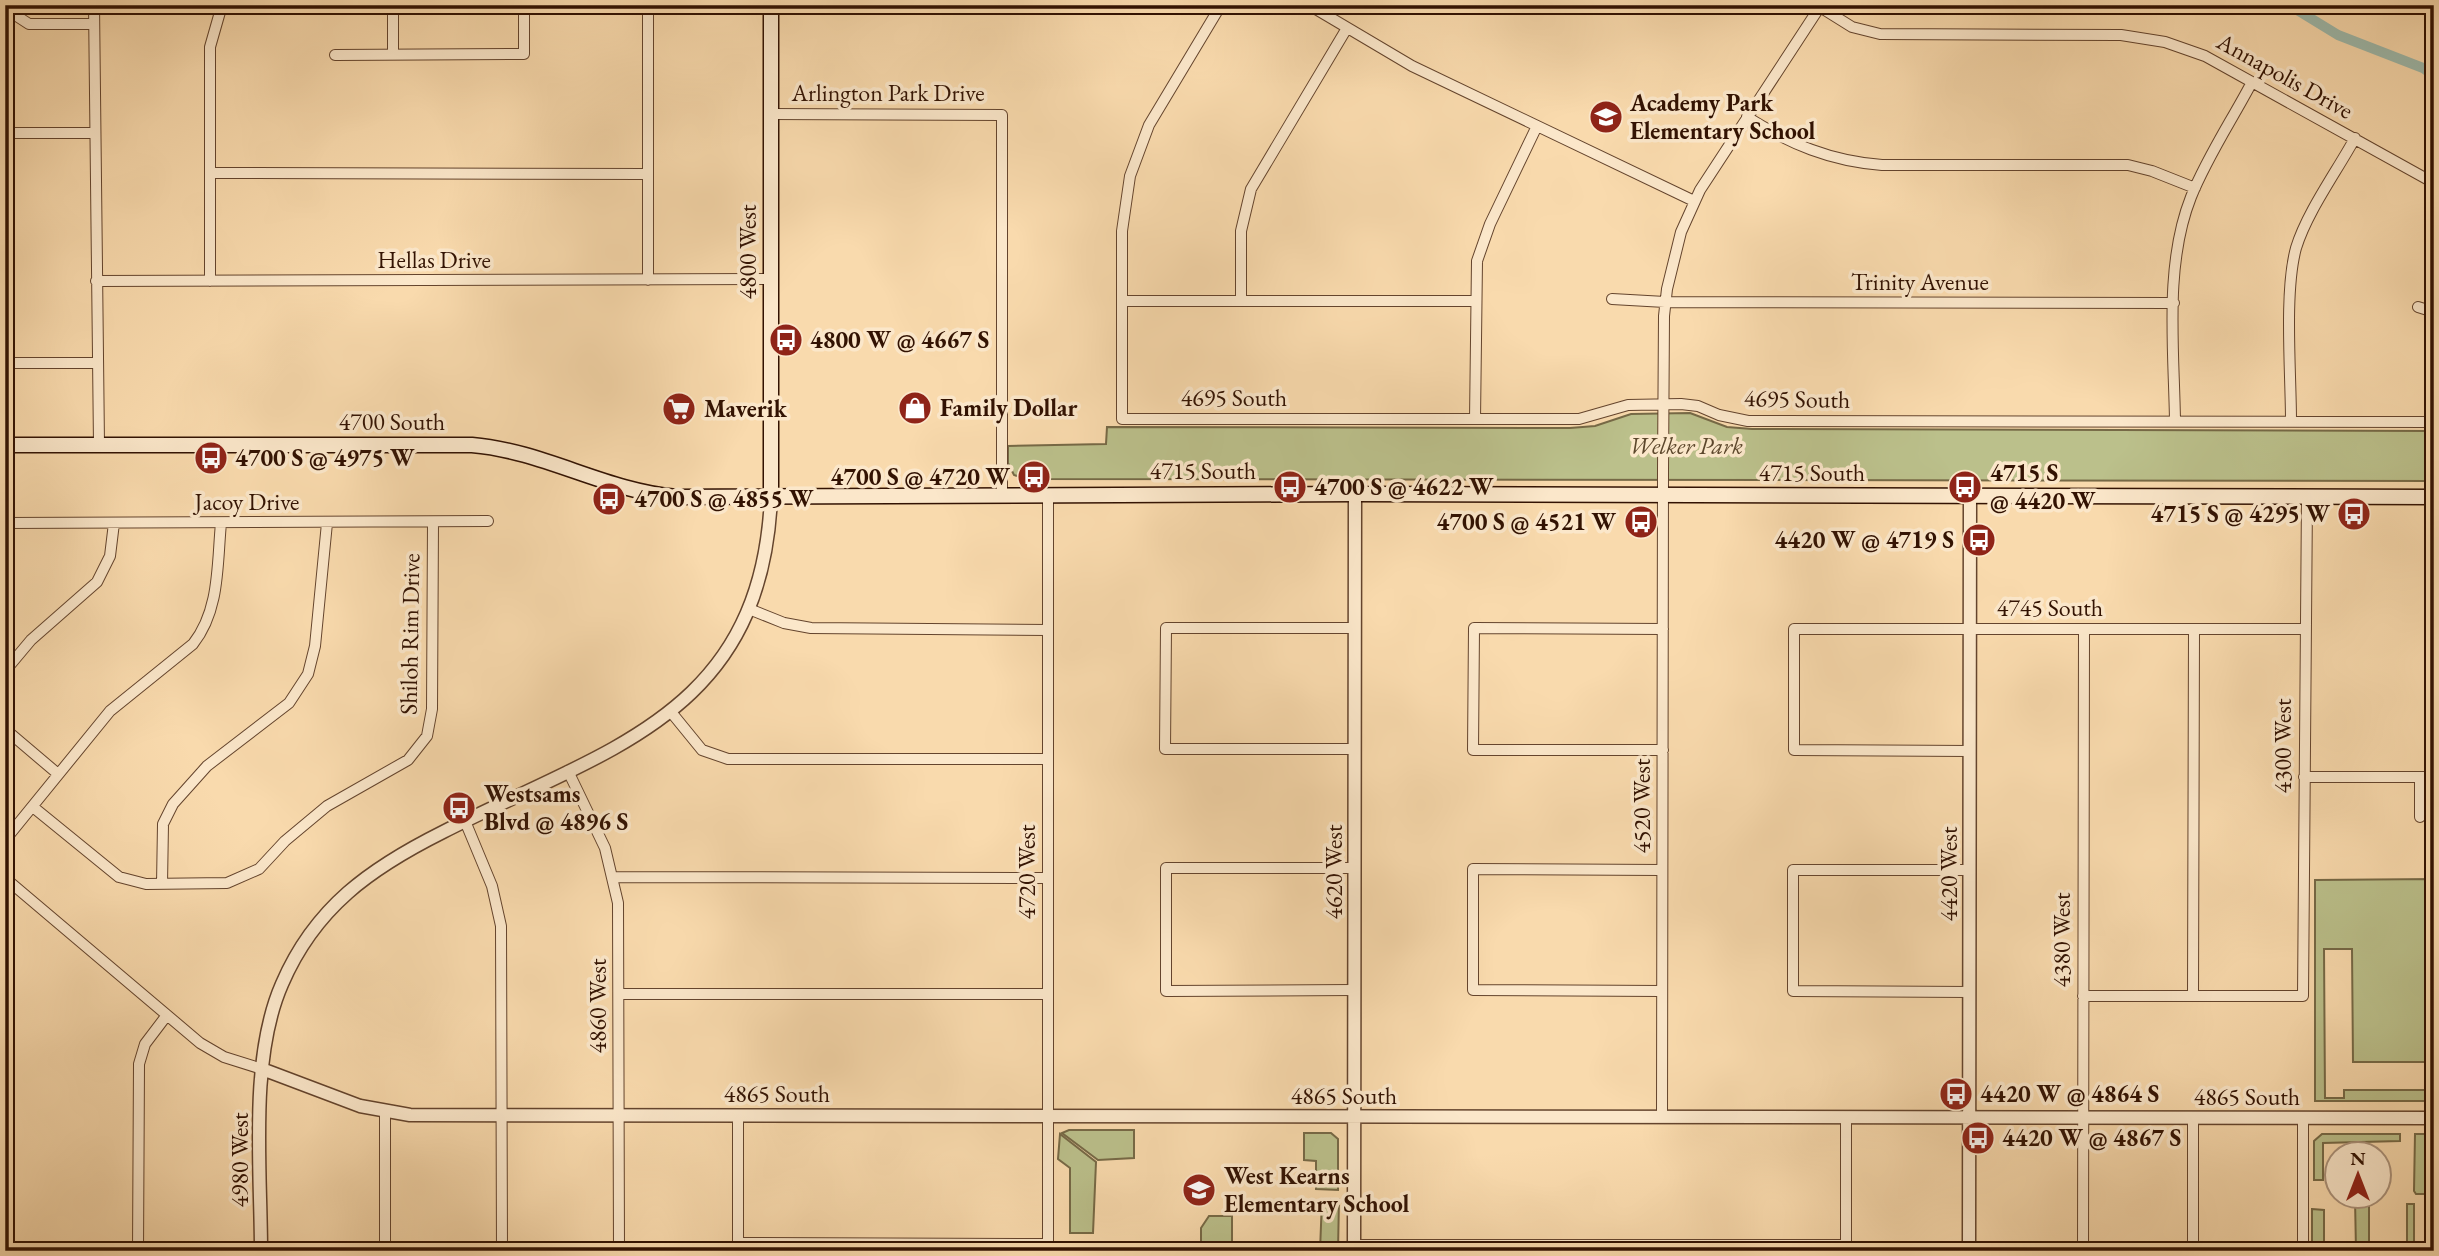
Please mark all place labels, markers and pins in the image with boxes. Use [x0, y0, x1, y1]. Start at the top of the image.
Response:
place label: Academy Park Elementary School [1629, 87, 1816, 147]
school or university icon: Academy Park Elementary School [1587, 98, 1625, 136]
bus stop icon: 4800 W @ 4667 S [767, 321, 805, 359]
place label: 4800 W @ 4667 S [810, 324, 989, 355]
shop icon: Family Dollar [896, 389, 934, 427]
supermarket icon: Maverik [660, 390, 698, 428]
place label: Family Dollar [940, 392, 1078, 424]
place label: Maverik [704, 393, 788, 424]
bus stop icon: 4700 S @ 4975 W [192, 439, 230, 477]
place label: 4700 S @ 4975 W [235, 442, 415, 473]
place label: 4715 S @ 4420 W [1990, 457, 2096, 516]
bus stop icon: 4700 S @ 4720 W [1015, 458, 1053, 496]
place label: 4700 S @ 4720 W [831, 461, 1011, 492]
bus stop icon: 4700 S @ 4622 W [1271, 468, 1309, 506]
bus stop icon: 4715 S @ 4420 W [1946, 468, 1984, 506]
place label: 4700 S @ 4622 W [1314, 471, 1494, 502]
bus stop icon: 4700 S @ 4855 W [590, 480, 628, 518]
place label: 4700 S @ 4855 W [634, 483, 814, 514]
bus stop icon: 4715 S @ 4295 W [2335, 495, 2373, 533]
place label: 4715 S @ 4295 W [2151, 498, 2331, 529]
bus stop icon: 4700 S @ 4521 W [1622, 503, 1660, 541]
place label: 4700 S @ 4521 W [1437, 506, 1617, 537]
bus stop icon: 4420 W @ 4719 S [1960, 521, 1998, 559]
place label: 4420 W @ 4719 S [1775, 524, 1954, 555]
place label: Westsams Blvd @ 4896 S [484, 778, 628, 837]
bus stop icon: Westsams Blvd @ 4896 S [440, 789, 478, 827]
bus stop icon: 4420 W @ 4864 S [1937, 1075, 1975, 1113]
place label: 4420 W @ 4864 S [1980, 1078, 2159, 1109]
bus stop icon: 4420 W @ 4867 S [1959, 1119, 1997, 1157]
place label: 4420 W @ 4867 S [2002, 1122, 2181, 1153]
place label: West Kearns Elementary School [1224, 1160, 1410, 1220]
school or university icon: West Kearns Elementary School [1180, 1171, 1218, 1209]

